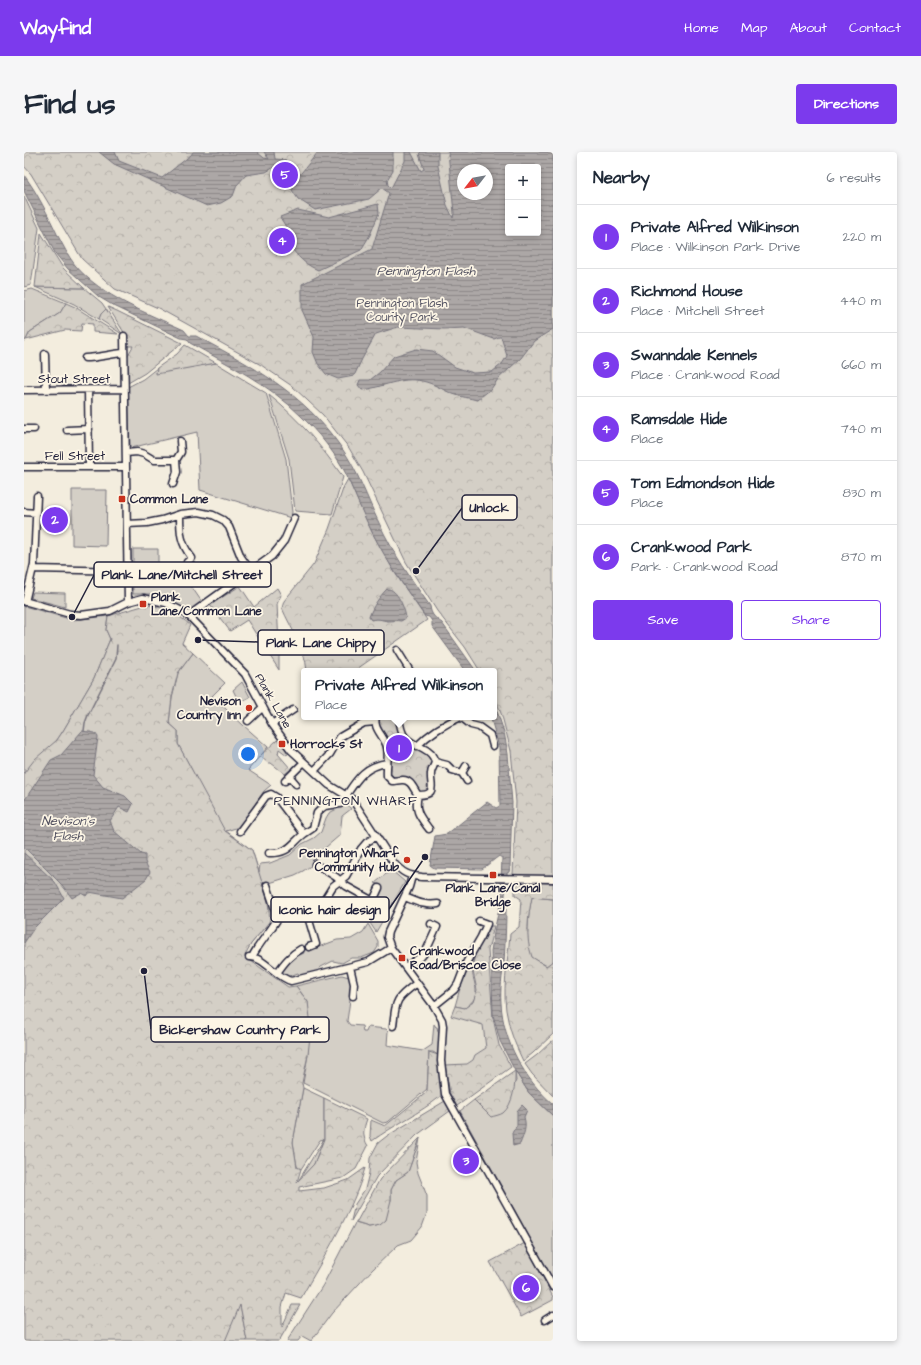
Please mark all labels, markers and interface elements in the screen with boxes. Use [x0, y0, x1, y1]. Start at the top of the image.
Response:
text: Wayfind [20, 15, 91, 42]
text: Home [684, 18, 719, 38]
text: Map [741, 18, 767, 38]
text: About [789, 18, 827, 38]
text: Contact [849, 18, 901, 38]
button: Directions [796, 84, 897, 124]
text: Find us [24, 85, 115, 124]
pin: 5 [272, 160, 298, 190]
north arrow [457, 164, 493, 200]
map controls [505, 164, 541, 236]
button: + [505, 164, 541, 200]
text: Nearby [593, 166, 650, 190]
text: 6 results [826, 169, 881, 187]
button: − [505, 200, 541, 236]
text: Private Alfred Wilkinson [631, 217, 799, 238]
pin: 4 [269, 226, 295, 256]
text: 1 [605, 228, 607, 246]
text: 220 m [843, 228, 881, 246]
text: Place · Wilkinson Park Drive [631, 238, 800, 256]
water label: Pennington Flash [377, 262, 476, 281]
text: Richmond House [631, 281, 743, 302]
text: 2 [602, 292, 610, 310]
text: 440 m [840, 292, 881, 310]
park label: Pennington Flash County Park [357, 295, 447, 327]
text: Place · Mitchell Street [631, 302, 765, 320]
text: Swanndale Kennels [631, 345, 757, 366]
text: 3 [603, 356, 609, 374]
text: 660 m [841, 356, 881, 374]
text: Place · Crankwood Road [631, 366, 780, 384]
street label: Stout Street [38, 371, 110, 388]
text: Ramsdale Hide [631, 409, 728, 430]
text: 4 [602, 420, 610, 438]
text: 740 m [841, 420, 881, 438]
text: Place [631, 430, 663, 448]
street label: Fell Street [45, 448, 105, 465]
text: Tom Edmondson Hide [631, 473, 775, 494]
text: 5 [601, 484, 611, 502]
text: 830 m [842, 484, 881, 502]
place label: Common Lane [130, 491, 209, 508]
marker: Common Lane [117, 494, 127, 504]
text: Place [631, 494, 663, 512]
callout: Unlock [462, 495, 517, 520]
text: Unlock [468, 499, 510, 517]
pin: 2 [42, 505, 68, 535]
text: Crankwood Park [631, 537, 752, 558]
text: 6 [602, 548, 610, 566]
text: 870 m [841, 548, 881, 566]
text: Park · Crankwood Road [631, 558, 778, 576]
callout: Plank Lane/Mitchell Street [94, 562, 271, 587]
text: Plank Lane/Mitchell Street [102, 566, 263, 584]
place label: Plank Lane/Common Lane [151, 589, 262, 620]
marker: Plank Lane/Common Lane [138, 599, 148, 609]
button: Save [593, 600, 733, 640]
button: Share [741, 600, 881, 640]
callout: Plank Lane Chippy [258, 630, 384, 655]
text: Plank Lane Chippy [266, 634, 377, 653]
popup [301, 668, 497, 720]
street label: Plank Lane [250, 670, 296, 732]
text: Private Alfred Wilkinson [315, 675, 483, 696]
place label: Nevison Country Inn [177, 693, 241, 725]
text: Place [315, 696, 347, 714]
marker: Nevison Country Inn [244, 703, 254, 713]
pin: 1 [386, 733, 412, 763]
place label: Horrocks St [290, 736, 363, 753]
marker: Horrocks St [277, 739, 287, 749]
your location [238, 744, 258, 764]
district label: PENNINGTON WHARF [274, 792, 418, 810]
water label: Nevison's Flash [42, 812, 96, 845]
place label: Pennington Wharf Community Hub [299, 845, 400, 877]
marker: Pennington Wharf Community Hub [402, 855, 412, 865]
marker: Plank Lane/Canal Bridge [488, 870, 498, 880]
place label: Plank Lane/Canal Bridge [446, 880, 541, 913]
callout: Iconic hair design [271, 897, 389, 922]
text: Iconic hair design [279, 901, 382, 921]
place label: Crankwood Road/Briscoe Close [410, 943, 522, 974]
marker: Crankwood Road/Briscoe Close [397, 953, 407, 963]
callout: Bickershaw Country Park [151, 1017, 329, 1042]
text: Bickershaw Country Park [159, 1021, 322, 1040]
pin: 3 [453, 1146, 479, 1176]
pin: 6 [513, 1273, 539, 1303]

